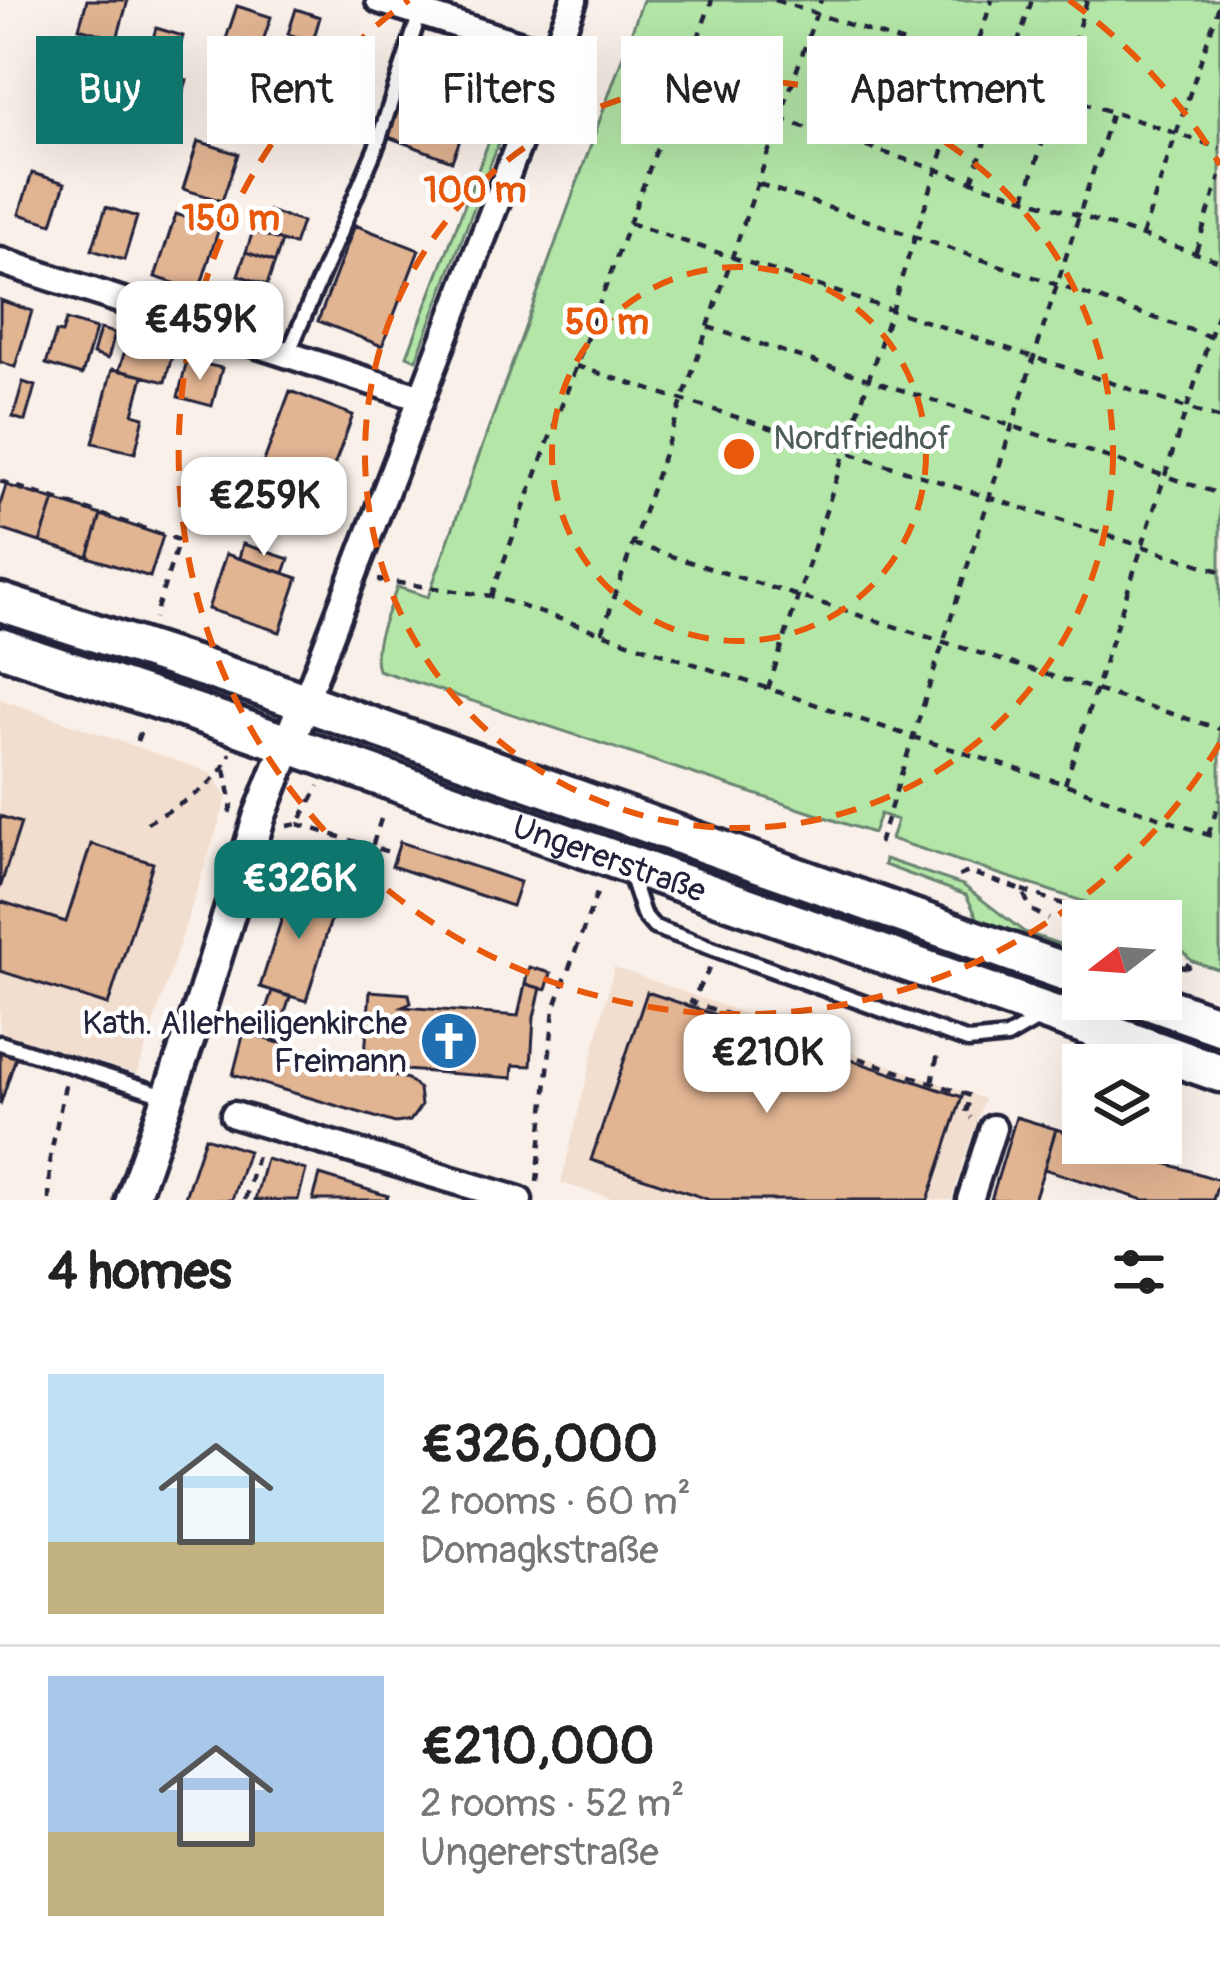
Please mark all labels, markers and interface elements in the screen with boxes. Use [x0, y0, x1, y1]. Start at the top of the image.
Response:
chip: Buy [36, 36, 183, 144]
chip: Rent [207, 36, 375, 144]
chip: Filters [399, 36, 597, 144]
chip: New [621, 36, 783, 144]
chip: Apartment [807, 36, 1087, 144]
text: 100 m [423, 168, 527, 213]
text: 150 m [182, 196, 280, 241]
pin: €459K [116, 281, 284, 383]
text: €459K [143, 295, 257, 344]
text: 50 m [565, 300, 649, 345]
park label: Nordfriedhof [773, 418, 951, 459]
centre of rings [718, 433, 760, 475]
pin: €259K [180, 457, 348, 559]
text: €259K [208, 471, 320, 520]
street label: Ungererstraße [507, 806, 711, 912]
pin: €326K [215, 840, 383, 942]
text: €326K [241, 854, 357, 903]
north arrow [1062, 900, 1182, 1020]
map controls [1062, 900, 1182, 1164]
place label: Kath. Allerheiligenkirche Freimann [82, 1003, 407, 1082]
church icon: Kath. Allerheiligenkirche Freimann [418, 1010, 480, 1072]
pin: €210K [683, 1014, 851, 1116]
text: €210K [711, 1028, 823, 1077]
button: layers [1062, 1044, 1182, 1164]
icon: filters [1106, 1239, 1172, 1305]
text: 4 homes [48, 1240, 232, 1304]
text: €326,000 [420, 1413, 658, 1477]
icon: home [144, 1422, 288, 1566]
text: 2 rooms · 60 m² [420, 1477, 691, 1526]
text: Domagkstraße [420, 1526, 659, 1575]
text: €210,000 [420, 1715, 654, 1779]
icon: home [144, 1724, 288, 1868]
text: 2 rooms · 52 m² [420, 1779, 685, 1828]
text: Ungererstraße [420, 1828, 659, 1877]

